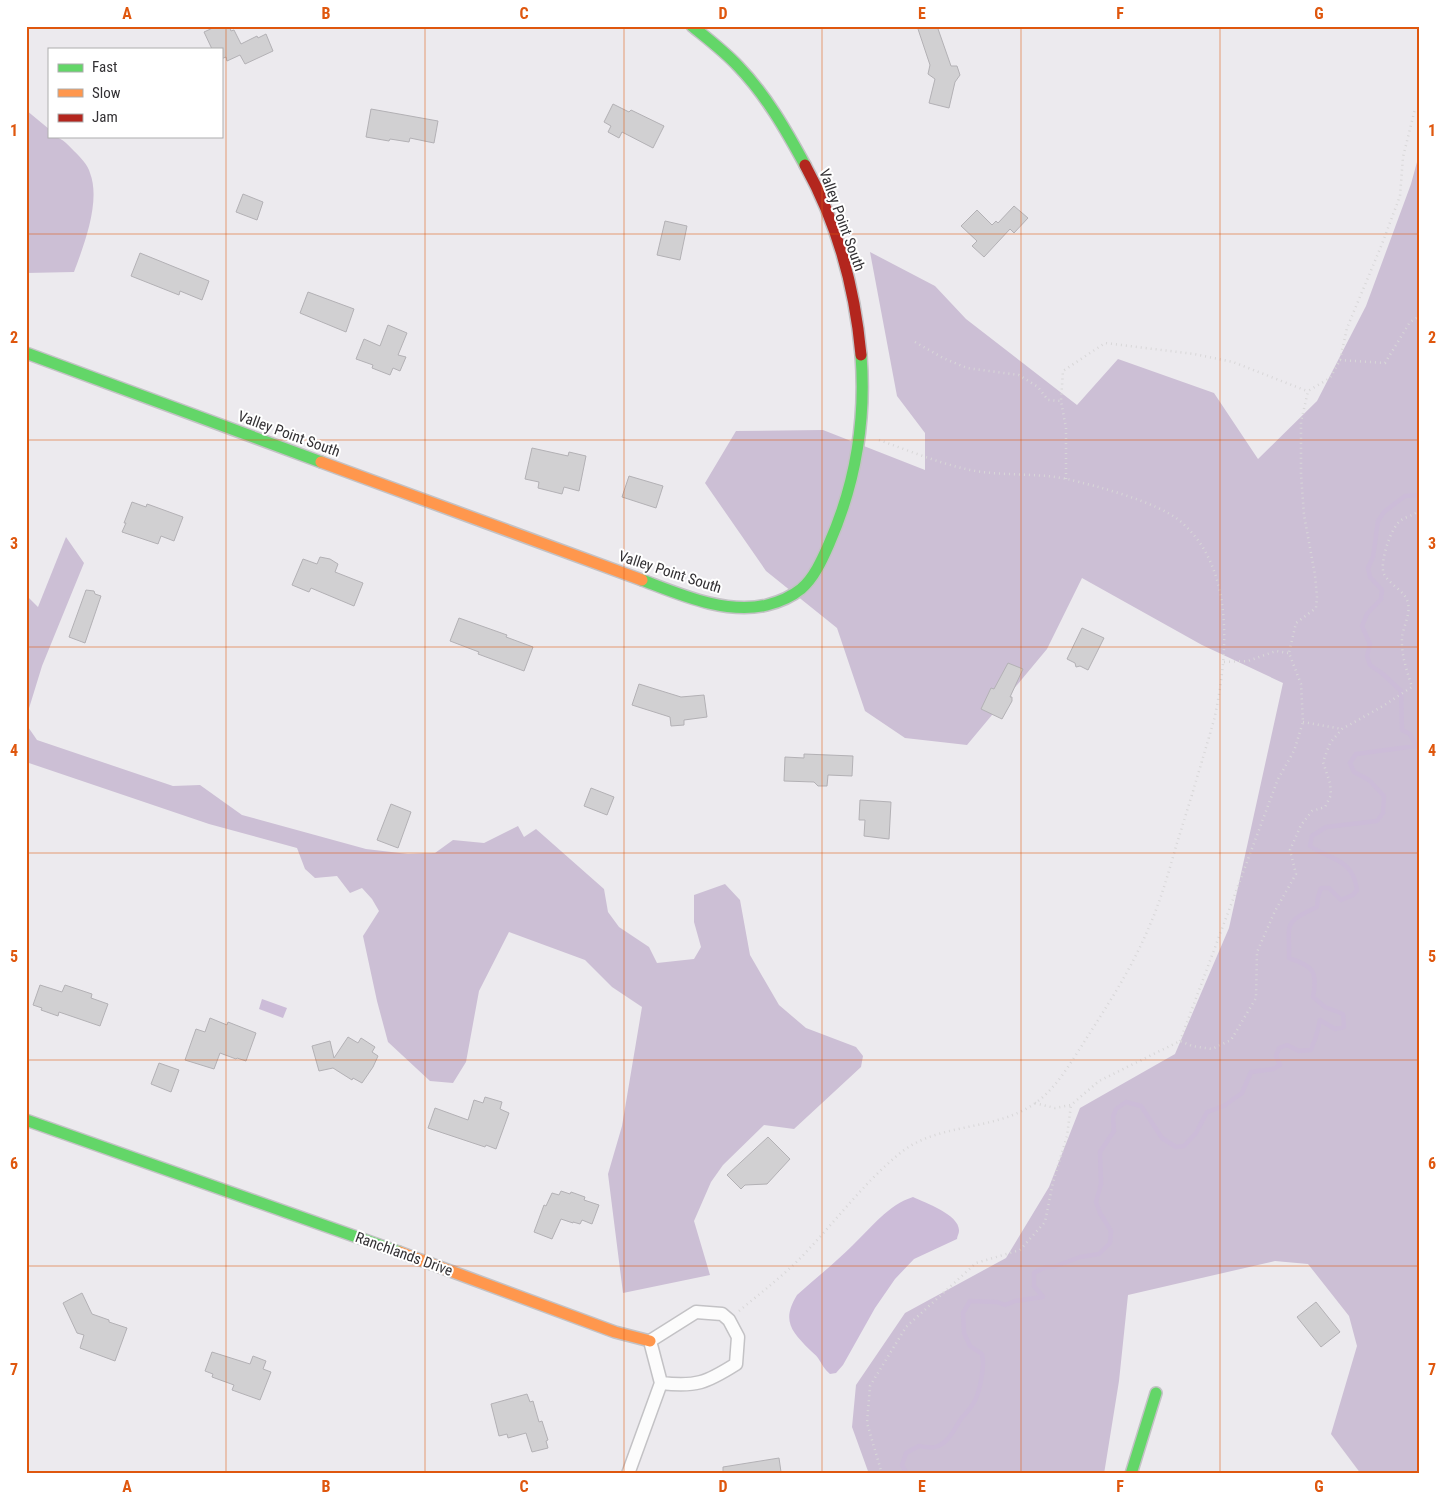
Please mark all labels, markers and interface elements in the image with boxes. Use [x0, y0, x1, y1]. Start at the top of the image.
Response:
text: A [122, 4, 132, 23]
text: B [322, 4, 331, 23]
text: C [519, 4, 529, 23]
text: D [718, 4, 728, 23]
text: E [918, 4, 926, 23]
text: F [1116, 4, 1124, 23]
text: G [1314, 4, 1324, 23]
legend [48, 48, 222, 138]
text: Fast [92, 58, 117, 76]
text: Slow [92, 84, 121, 102]
text: Jam [92, 108, 118, 126]
text: 1 [10, 121, 18, 140]
text: 1 [1428, 121, 1436, 140]
street label: Valley Point South [815, 166, 869, 274]
text: 2 [10, 328, 18, 347]
text: 2 [1428, 328, 1436, 347]
street label: Valley Point South [235, 407, 343, 461]
text: 3 [10, 534, 18, 553]
text: 3 [1428, 534, 1436, 553]
street label: Valley Point South [616, 547, 724, 597]
text: 4 [10, 741, 18, 760]
text: 4 [1428, 741, 1436, 760]
text: 5 [10, 947, 18, 966]
text: 5 [1428, 947, 1436, 966]
text: 6 [10, 1154, 18, 1173]
text: 6 [1428, 1154, 1436, 1173]
street label: Ranchlands Drive [353, 1228, 455, 1280]
text: 7 [10, 1360, 18, 1379]
text: 7 [1428, 1360, 1436, 1379]
text: A [122, 1477, 132, 1496]
text: B [322, 1477, 331, 1496]
text: C [519, 1477, 529, 1496]
text: D [718, 1477, 728, 1496]
text: E [918, 1477, 926, 1496]
text: F [1116, 1477, 1124, 1496]
text: G [1314, 1477, 1324, 1496]

